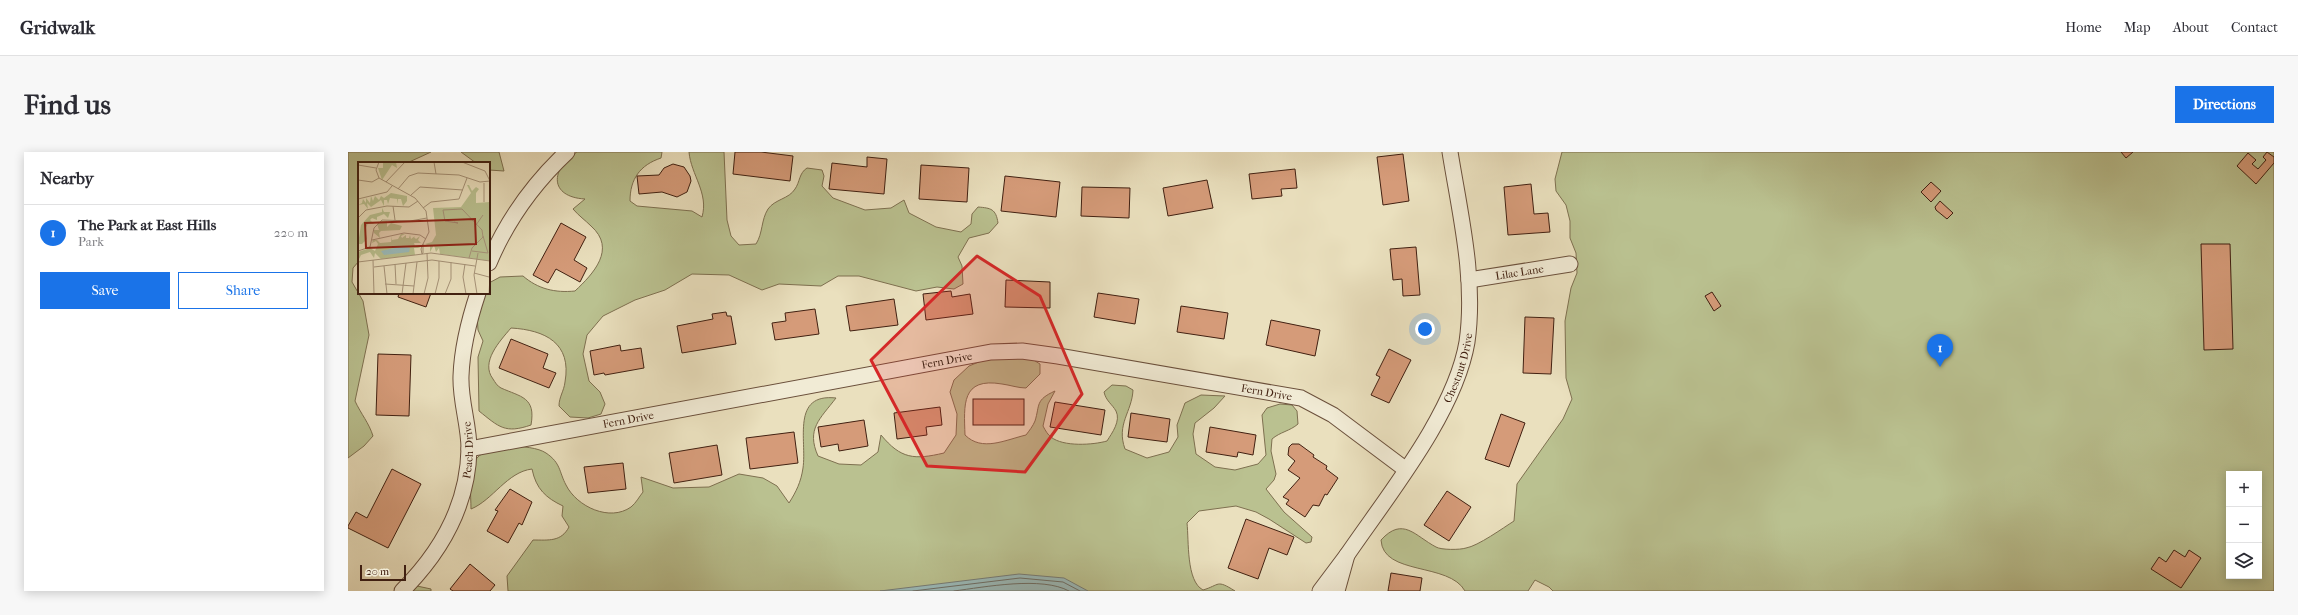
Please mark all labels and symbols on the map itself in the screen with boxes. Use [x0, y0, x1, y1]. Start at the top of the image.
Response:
inset map [358, 162, 490, 294]
street label: Lilac Lane [1494, 262, 1545, 282]
your location [1415, 319, 1435, 339]
street label: Chestnut Drive [1441, 332, 1475, 405]
pin: 1 [1927, 334, 1953, 367]
street label: Fern Drive [920, 349, 974, 371]
street label: Fern Drive [1240, 381, 1294, 403]
street label: Fern Drive [602, 408, 655, 431]
street label: Peach Drive [460, 420, 476, 480]
scale bar [360, 563, 406, 582]

